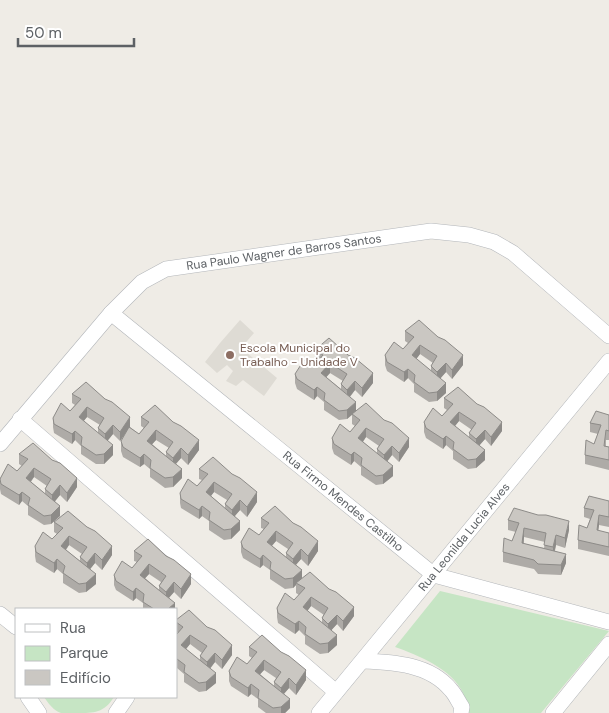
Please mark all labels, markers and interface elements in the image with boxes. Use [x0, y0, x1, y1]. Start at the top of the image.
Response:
scale bar [18, 15, 134, 47]
text: 50 m [25, 23, 62, 43]
street label: Rua Paulo Wagner de Barros Santos [185, 230, 383, 274]
place label: Escola Municipal do Trabalho - Unidade V [240, 340, 358, 370]
marker: Escola Municipal do Trabalho - Unidade V [224, 349, 236, 361]
street label: Rua Firmo Mendes Castilho [279, 448, 407, 555]
street label: Rua Leonilda Lucia Alves [415, 480, 513, 595]
legend [15, 608, 178, 698]
text: Rua [60, 618, 86, 638]
text: Parque [60, 643, 108, 663]
text: Edifício [60, 668, 111, 688]

